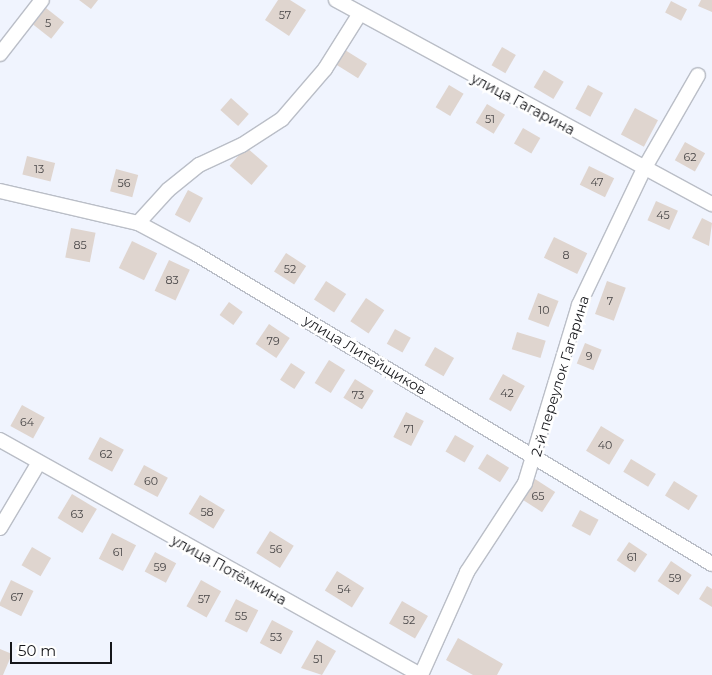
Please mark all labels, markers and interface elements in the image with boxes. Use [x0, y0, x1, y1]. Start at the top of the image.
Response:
house number: 57 [279, 8, 291, 22]
house number: 5 [45, 16, 51, 30]
street label: улица Гагарина [468, 70, 578, 138]
house number: 51 [485, 112, 495, 126]
house number: 62 [684, 150, 696, 164]
house number: 13 [34, 162, 44, 176]
house number: 47 [590, 175, 604, 189]
house number: 56 [118, 176, 130, 190]
house number: 45 [656, 208, 670, 222]
house number: 85 [73, 238, 87, 252]
house number: 8 [562, 248, 570, 262]
house number: 52 [284, 262, 296, 276]
house number: 83 [165, 273, 179, 287]
street label: 2-й переулок Гагарина [528, 294, 592, 458]
house number: 7 [607, 294, 613, 308]
house number: 10 [538, 303, 550, 317]
street label: улица Литейщиков [300, 312, 430, 398]
house number: 79 [266, 334, 280, 348]
house number: 9 [586, 349, 592, 363]
house number: 42 [500, 386, 514, 400]
house number: 73 [352, 388, 364, 402]
house number: 64 [20, 415, 34, 429]
house number: 71 [404, 422, 414, 436]
house number: 40 [598, 438, 612, 452]
house number: 62 [100, 447, 112, 461]
house number: 60 [144, 474, 158, 488]
house number: 65 [532, 489, 544, 503]
house number: 58 [200, 505, 214, 519]
house number: 63 [71, 507, 83, 521]
street label: улица Потёмкина [169, 531, 289, 609]
house number: 56 [270, 542, 282, 556]
house number: 61 [113, 545, 123, 559]
house number: 61 [627, 550, 637, 564]
house number: 59 [154, 560, 166, 574]
house number: 59 [669, 571, 681, 585]
house number: 54 [337, 582, 351, 596]
house number: 67 [10, 590, 24, 604]
house number: 57 [198, 592, 210, 606]
house number: 55 [235, 609, 247, 623]
house number: 52 [403, 613, 415, 627]
house number: 53 [270, 630, 282, 644]
scale bar [12, 632, 115, 664]
text: 50 m [18, 641, 56, 660]
house number: 51 [313, 652, 323, 666]

